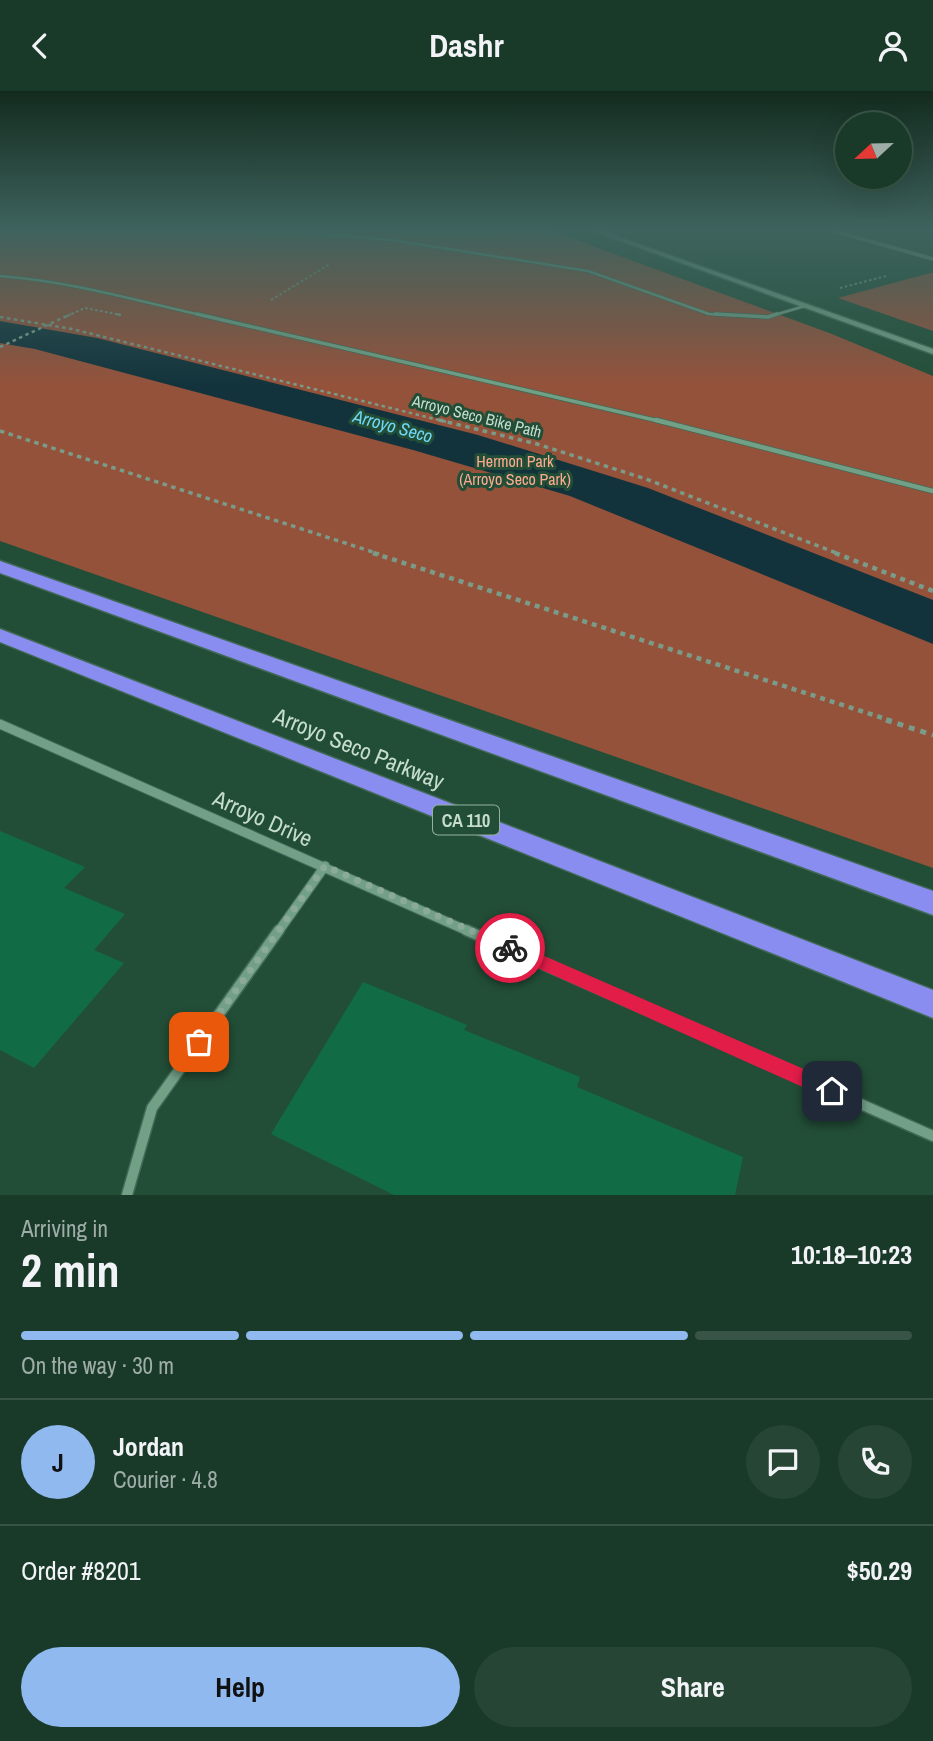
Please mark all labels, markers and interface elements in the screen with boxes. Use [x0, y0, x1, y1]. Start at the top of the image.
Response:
text: Dashr [429, 24, 504, 67]
icon: back [21, 27, 59, 65]
icon: person [874, 27, 912, 65]
north arrow [835, 112, 912, 189]
map controls [835, 112, 912, 189]
street label: Arroyo Seco Bike Path [409, 389, 544, 443]
water label: Arroyo Seco [350, 403, 435, 449]
park label: Hermon Park (Arroyo Seco Park) [459, 450, 571, 490]
street label: Arroyo Seco Parkway [268, 699, 449, 797]
street label: Arroyo Drive [207, 782, 318, 854]
road number: CA 110 [433, 805, 499, 835]
courier [475, 913, 545, 983]
icon: bike [491, 929, 529, 967]
pin [169, 1012, 229, 1072]
icon: bag [180, 1023, 218, 1061]
pin [802, 1061, 862, 1121]
icon: home [813, 1072, 851, 1110]
text: Arriving in [21, 1213, 108, 1244]
text: 10:18–10:23 [791, 1237, 912, 1272]
text: 2 min [21, 1239, 120, 1301]
text: On the way · 30 m [21, 1350, 174, 1381]
button: chat [746, 1425, 820, 1499]
button: phone [838, 1425, 912, 1499]
text: Jordan [113, 1429, 184, 1464]
text: J [52, 1445, 64, 1480]
text: Courier · 4.8 [113, 1464, 218, 1495]
text: Order #8201 [21, 1553, 141, 1588]
text: $50.29 [847, 1553, 912, 1588]
button: Help [21, 1647, 460, 1727]
button: Share [474, 1647, 912, 1727]

